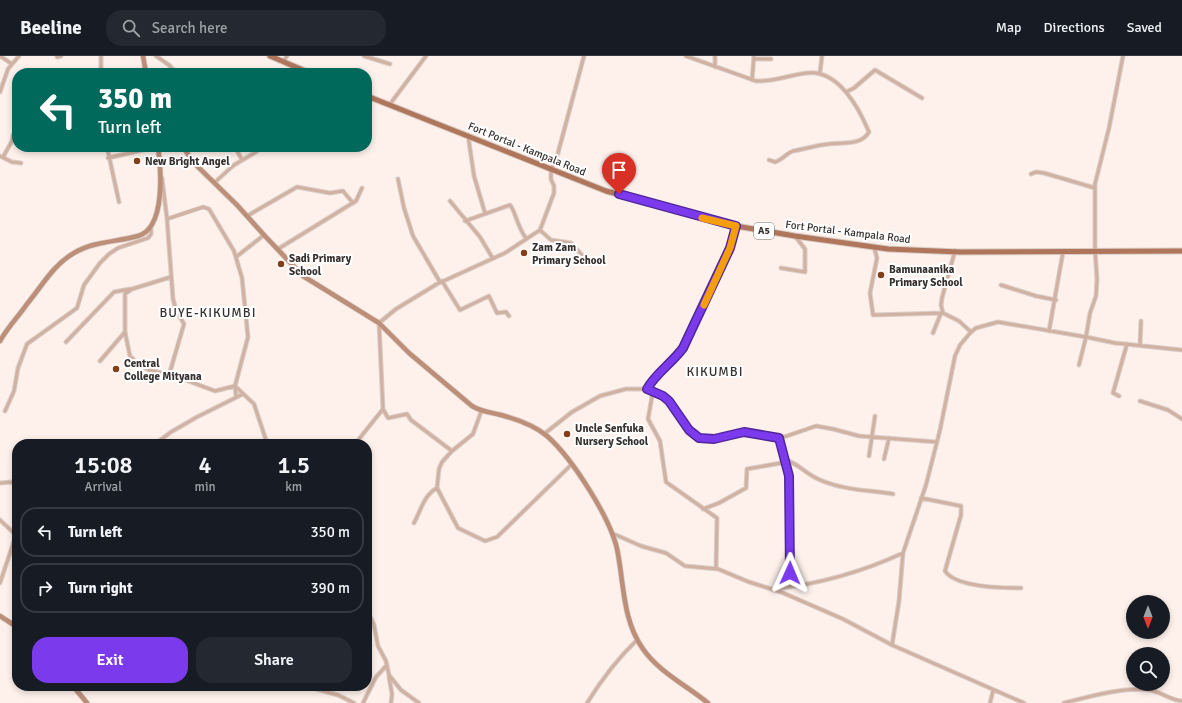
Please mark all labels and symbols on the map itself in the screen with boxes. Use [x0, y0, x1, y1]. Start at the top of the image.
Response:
street label: Fort Portal - Kampala Road [466, 119, 588, 179]
pin [602, 153, 636, 194]
place label: New Bright Angel [145, 155, 230, 168]
marker: New Bright Angel [132, 156, 142, 166]
street label: Fort Portal - Kampala Road [785, 218, 912, 246]
road number: A5 [754, 223, 774, 239]
place label: Zam Zam Primary School [532, 241, 606, 267]
marker: Zam Zam Primary School [519, 248, 529, 258]
place label: Sadi Primary School [289, 252, 352, 278]
marker: Sadi Primary School [276, 259, 286, 269]
place label: Bamunaanika Primary School [889, 263, 963, 289]
marker: Bamunaanika Primary School [876, 270, 886, 280]
district label: BUYE-KIKUMBI [159, 305, 257, 321]
place label: Central College Mityana [124, 357, 202, 383]
marker: Central College Mityana [111, 364, 121, 374]
district label: KIKUMBI [686, 364, 744, 380]
place label: Uncle Senfuka Nursery School [575, 422, 649, 448]
marker: Uncle Senfuka Nursery School [562, 429, 572, 439]
position arrow [769, 552, 811, 594]
north arrow [1126, 595, 1170, 639]

